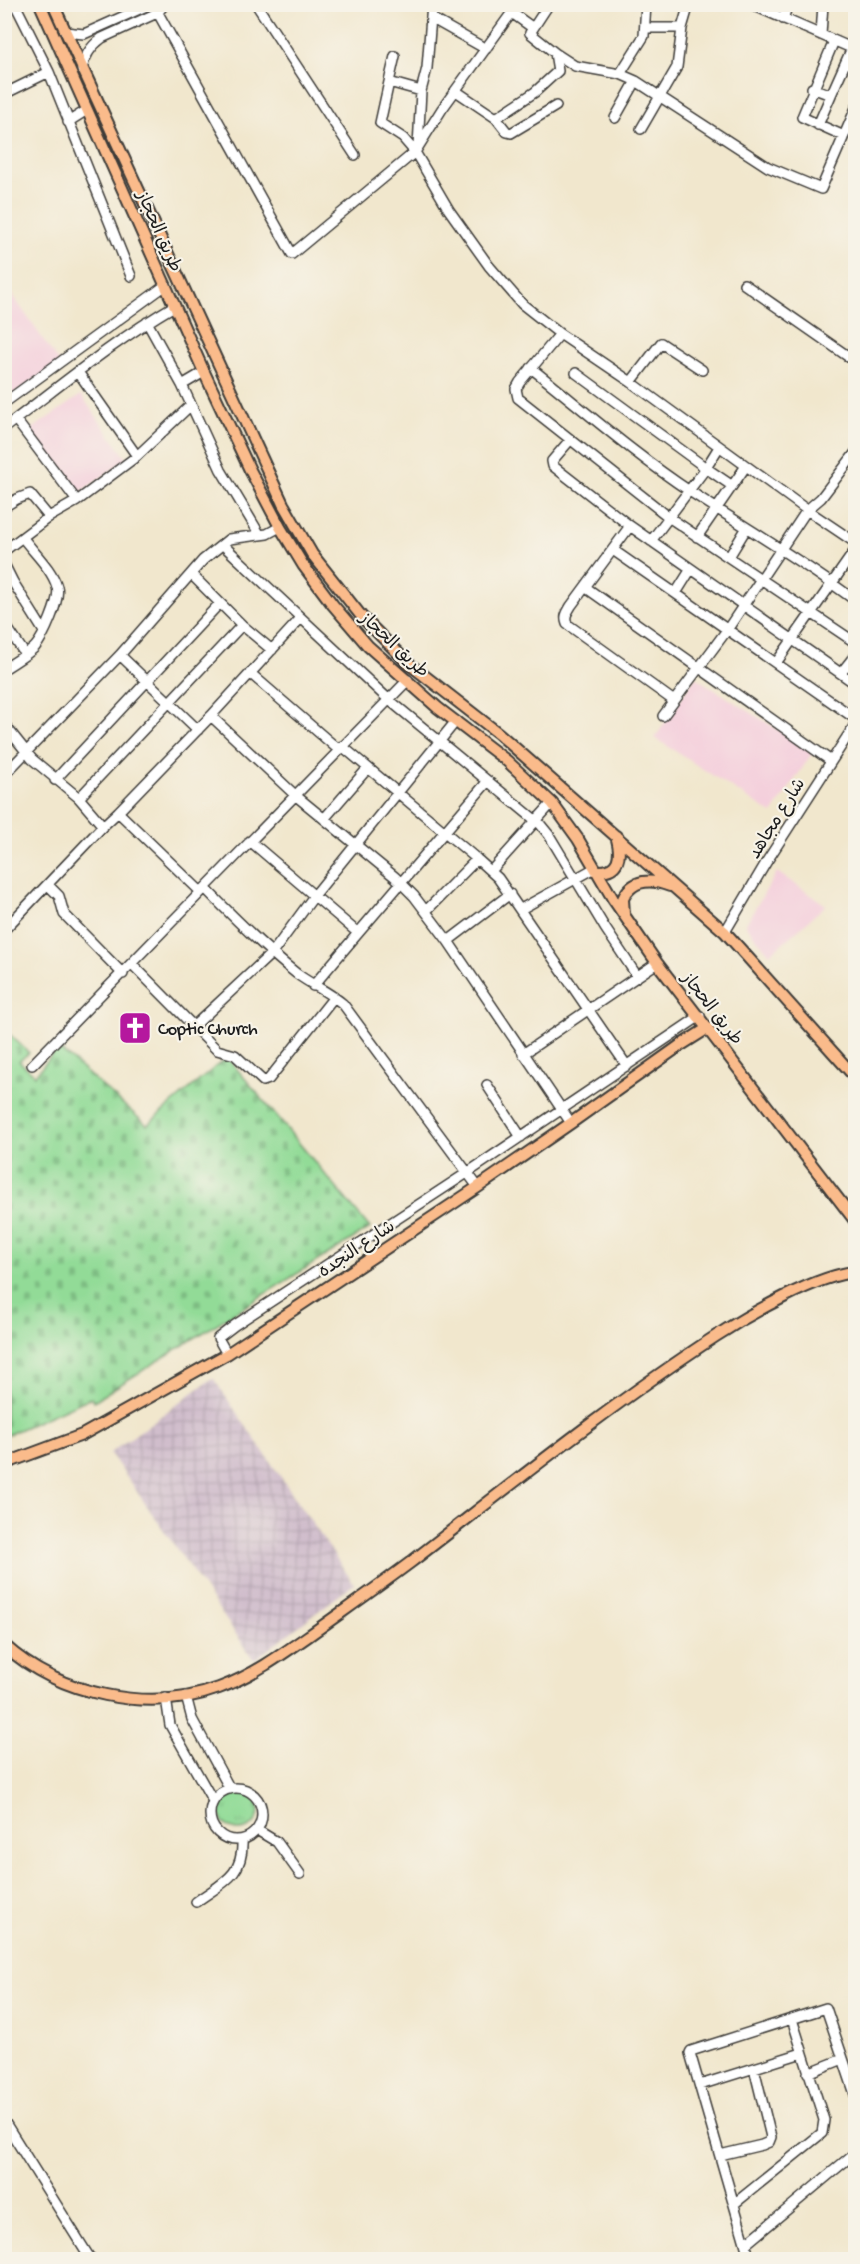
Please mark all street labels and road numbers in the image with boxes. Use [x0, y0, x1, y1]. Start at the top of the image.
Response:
street label: طريق الحجاز [130, 186, 185, 276]
street label: طريق الحجاز [353, 607, 432, 683]
street label: شارع مجاهد [745, 775, 811, 864]
street label: طريق الحجاز [675, 967, 746, 1050]
street label: شارع النجده [315, 1217, 400, 1283]

